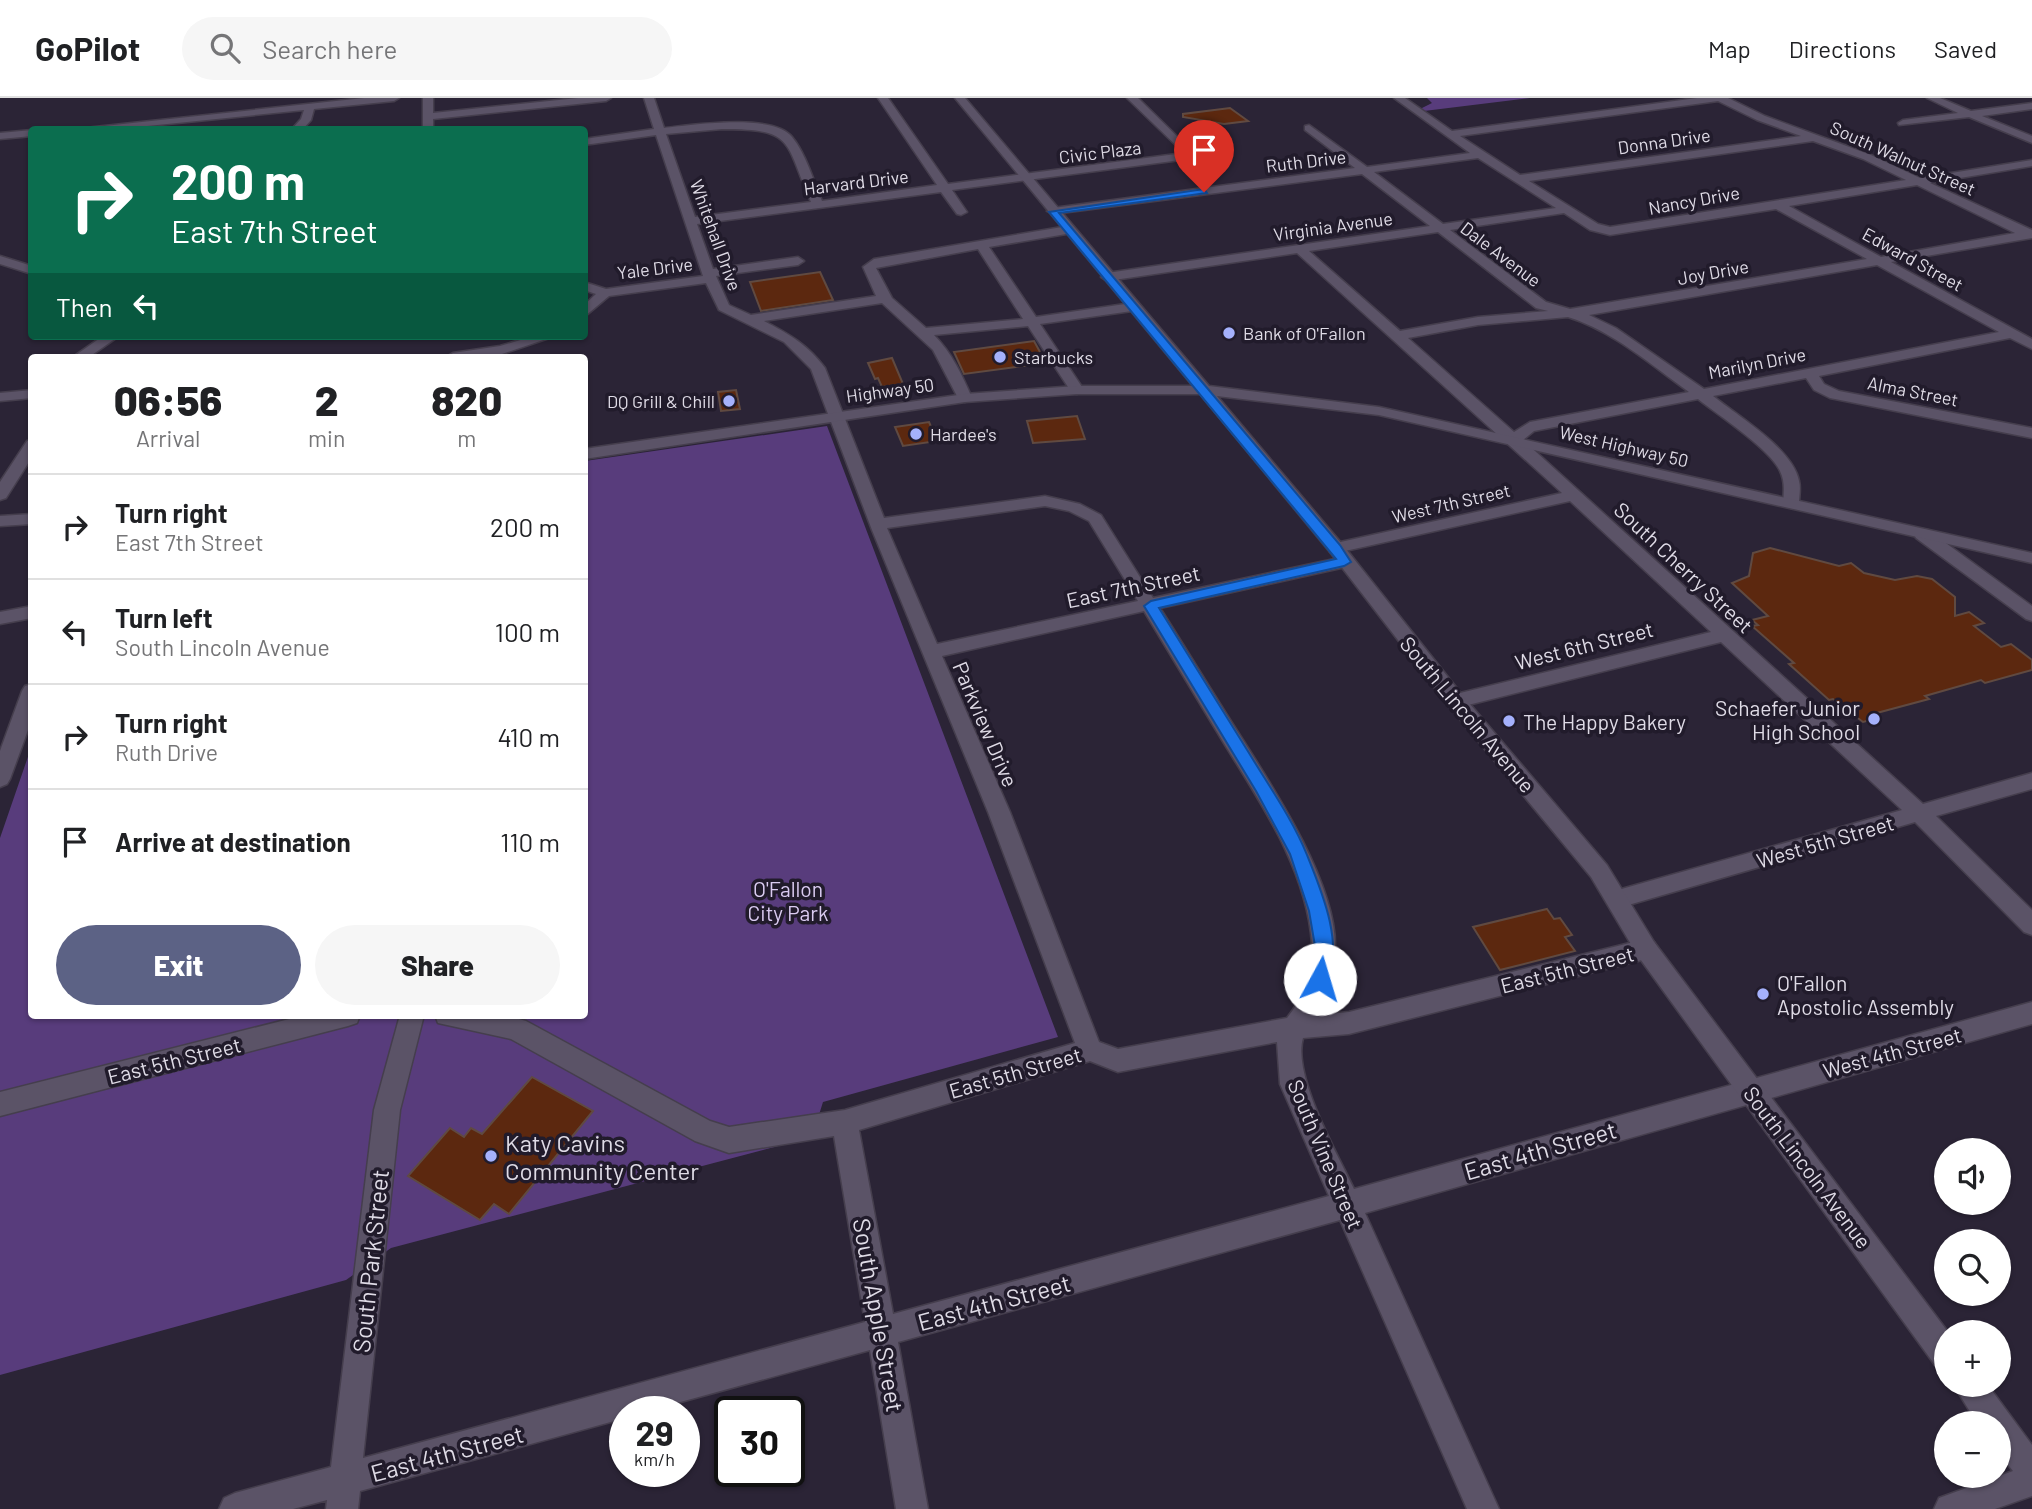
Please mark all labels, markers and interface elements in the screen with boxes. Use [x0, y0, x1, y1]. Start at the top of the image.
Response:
search box [182, 17, 672, 80]
text: GoPilot [35, 28, 140, 68]
icon: search [206, 29, 244, 67]
text: Search here [262, 33, 397, 64]
text: Map [1708, 34, 1751, 63]
text: Directions [1789, 34, 1896, 63]
text: Saved [1934, 34, 1997, 63]
street label: South Walnut Street [1827, 116, 1979, 200]
pin [1174, 120, 1234, 192]
street label: Donna Drive [1616, 124, 1712, 158]
icon: arrive [1185, 131, 1223, 169]
street label: Civic Plaza [1058, 136, 1142, 168]
street label: Ruth Drive [1265, 145, 1347, 177]
text: 200 m [171, 151, 305, 210]
icon: right [56, 154, 147, 245]
street label: Harvard Drive [802, 165, 910, 199]
street label: Whitehall Drive [686, 176, 746, 294]
street label: Nancy Drive [1647, 181, 1741, 219]
street label: Virginia Avenue [1272, 207, 1394, 245]
text: East 7th Street [171, 211, 378, 249]
street label: Dale Avenue [1457, 217, 1545, 291]
street label: Edward Street [1859, 222, 1967, 296]
street label: Yale Drive [616, 252, 694, 284]
street label: Joy Drive [1676, 255, 1750, 289]
icon: left [127, 287, 165, 325]
text: Then [56, 291, 113, 322]
place label: Bank of O'Fallon [1243, 322, 1366, 344]
marker: Bank of O'Fallon [1221, 325, 1237, 341]
street label: Marilyn Drive [1706, 343, 1808, 383]
place label: Starbucks [1014, 346, 1093, 368]
marker: Starbucks [992, 349, 1008, 365]
street label: Alma Street [1866, 371, 1960, 411]
street label: Highway 50 [845, 373, 935, 407]
text: 06:56 [114, 374, 222, 424]
text: 2 [315, 374, 339, 424]
text: 820 [431, 374, 502, 424]
place label: DQ Grill & Chill [607, 390, 715, 412]
marker: DQ Grill & Chill [721, 393, 737, 409]
street label: West Highway 50 [1557, 420, 1691, 472]
place label: Hardee's [930, 423, 997, 445]
text: Arrival [136, 424, 200, 452]
text: min [308, 424, 345, 452]
text: m [457, 424, 476, 452]
marker: Hardee's [908, 426, 924, 442]
street label: West 7th Street [1390, 479, 1512, 527]
street label: South Cherry Street [1610, 496, 1758, 638]
text: Turn right [115, 497, 228, 528]
icon: right [56, 508, 94, 546]
text: 200 m [490, 511, 560, 542]
text: East 7th Street [115, 528, 264, 556]
street label: East 7th Street [1064, 560, 1202, 612]
text: Turn left [115, 602, 213, 633]
icon: left [56, 613, 94, 651]
text: 100 m [495, 616, 560, 647]
street label: West 6th Street [1512, 616, 1656, 674]
street label: South Lincoln Avenue [1395, 631, 1541, 797]
text: South Lincoln Avenue [115, 633, 330, 661]
street label: Parkview Drive [948, 658, 1024, 790]
place label: Schaefer Junior High School [1715, 695, 1860, 744]
text: Turn right [115, 707, 228, 738]
place label: The Happy Bakery [1523, 709, 1686, 734]
marker: Schaefer Junior High School [1866, 711, 1882, 727]
marker: The Happy Bakery [1501, 713, 1517, 729]
icon: right [56, 718, 94, 756]
text: 410 m [498, 721, 560, 752]
text: Ruth Drive [115, 738, 218, 766]
street label: West 5th Street [1753, 809, 1897, 873]
icon: arrive [56, 823, 94, 861]
text: Arrive at destination [115, 826, 351, 857]
text: 110 m [500, 826, 560, 857]
park label: O'Fallon City Park [748, 876, 828, 925]
button: Exit [56, 925, 301, 1005]
button: Share [315, 925, 560, 1005]
street label: East 5th Street [1498, 940, 1636, 998]
position arrow [1283, 942, 1357, 1016]
place label: O'Fallon Apostolic Assembly [1777, 970, 1954, 1019]
marker: O'Fallon Apostolic Assembly [1755, 986, 1771, 1002]
street label: West 4th Street [1820, 1021, 1964, 1083]
street label: East 5th Street [105, 1031, 243, 1089]
street label: East 5th Street [946, 1041, 1084, 1103]
street label: South Vine Street [1283, 1076, 1369, 1232]
street label: South Lincoln Avenue [1739, 1081, 1877, 1253]
street label: East 4th Street [1461, 1114, 1619, 1186]
place label: Katy Cavins Community Center [505, 1128, 699, 1185]
map controls [1934, 1138, 2011, 1488]
button: sound [1934, 1138, 2011, 1215]
marker: Katy Cavins Community Center [483, 1148, 499, 1164]
street label: South Park Street [346, 1168, 394, 1354]
street label: South Apple Street [848, 1216, 910, 1414]
button: search [1934, 1229, 2011, 1306]
street label: East 4th Street [914, 1268, 1074, 1336]
button: + [1934, 1320, 2011, 1397]
speed limit sign: 30 [714, 1396, 805, 1487]
text: 29 [635, 1411, 674, 1453]
button: − [1934, 1411, 2011, 1488]
street label: East 4th Street [367, 1419, 527, 1487]
text: km/h [634, 1448, 675, 1470]

